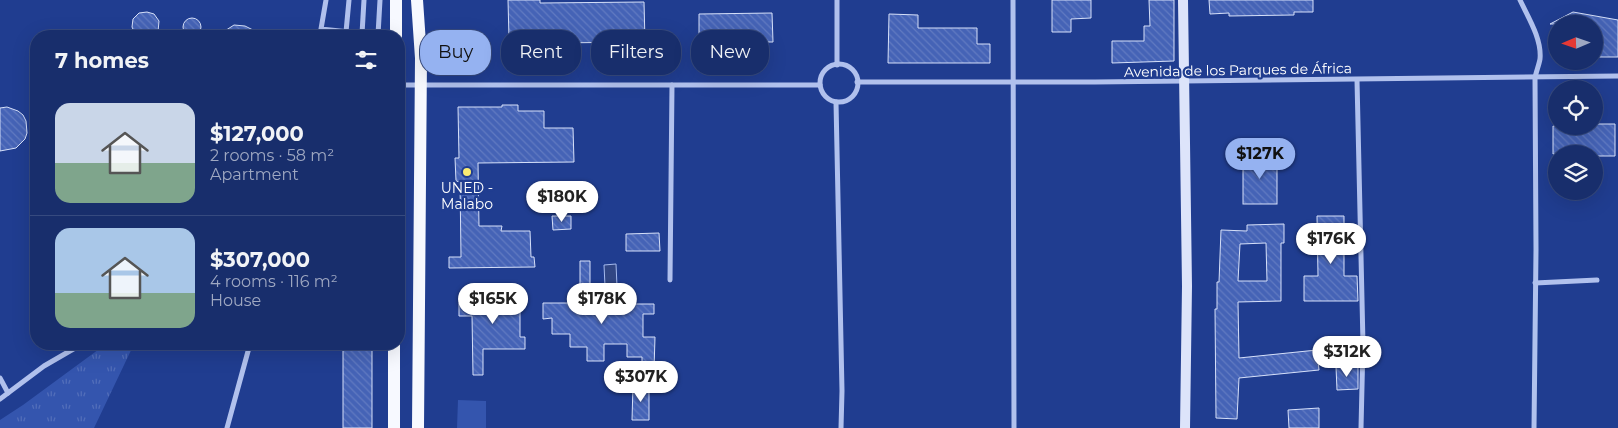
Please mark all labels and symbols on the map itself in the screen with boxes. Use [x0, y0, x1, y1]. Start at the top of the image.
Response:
north arrow [1548, 15, 1602, 70]
street label: Avenida de los Parques de África [1124, 59, 1352, 81]
pin: $127K [1225, 138, 1295, 180]
marker: UNED - Malabo [461, 166, 473, 178]
place label: UNED - Malabo [441, 179, 493, 213]
pin: $180K [527, 180, 597, 223]
pin: $176K [1296, 222, 1366, 265]
pin: $165K [458, 282, 528, 325]
pin: $178K [567, 282, 637, 325]
pin: $312K [1312, 336, 1382, 378]
pin: $307K [606, 360, 676, 403]

